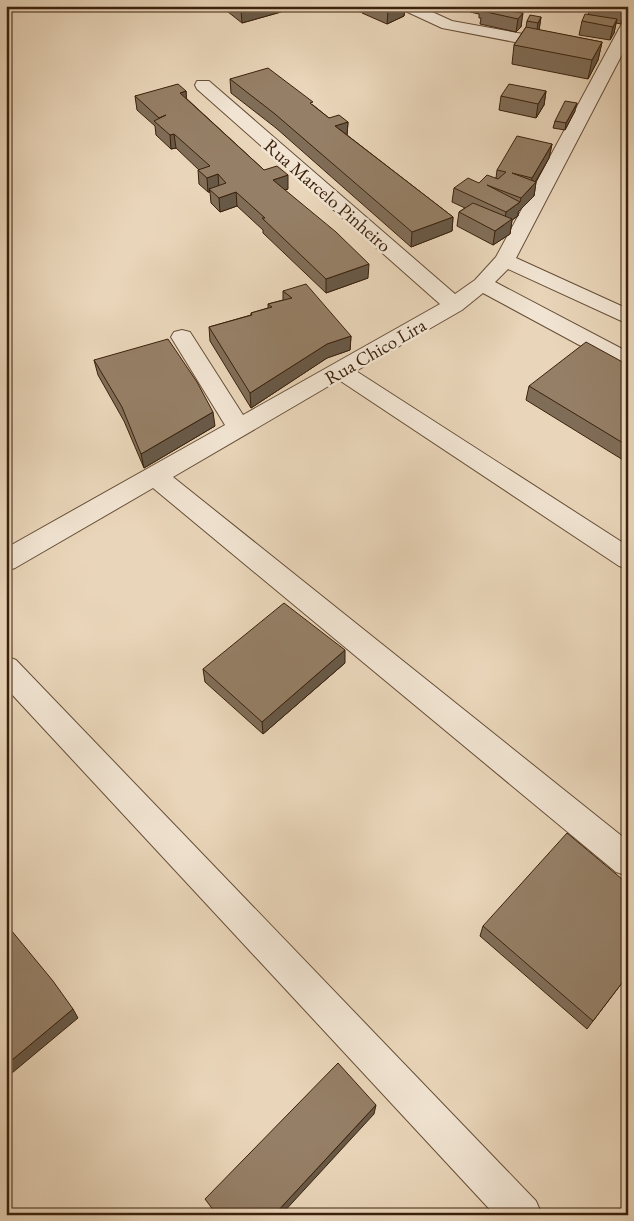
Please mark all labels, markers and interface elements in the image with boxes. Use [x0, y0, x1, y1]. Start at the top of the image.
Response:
street label: Rua Marcelo Pinheiro [259, 133, 397, 258]
street label: Rua Chico Lira [320, 312, 431, 391]

